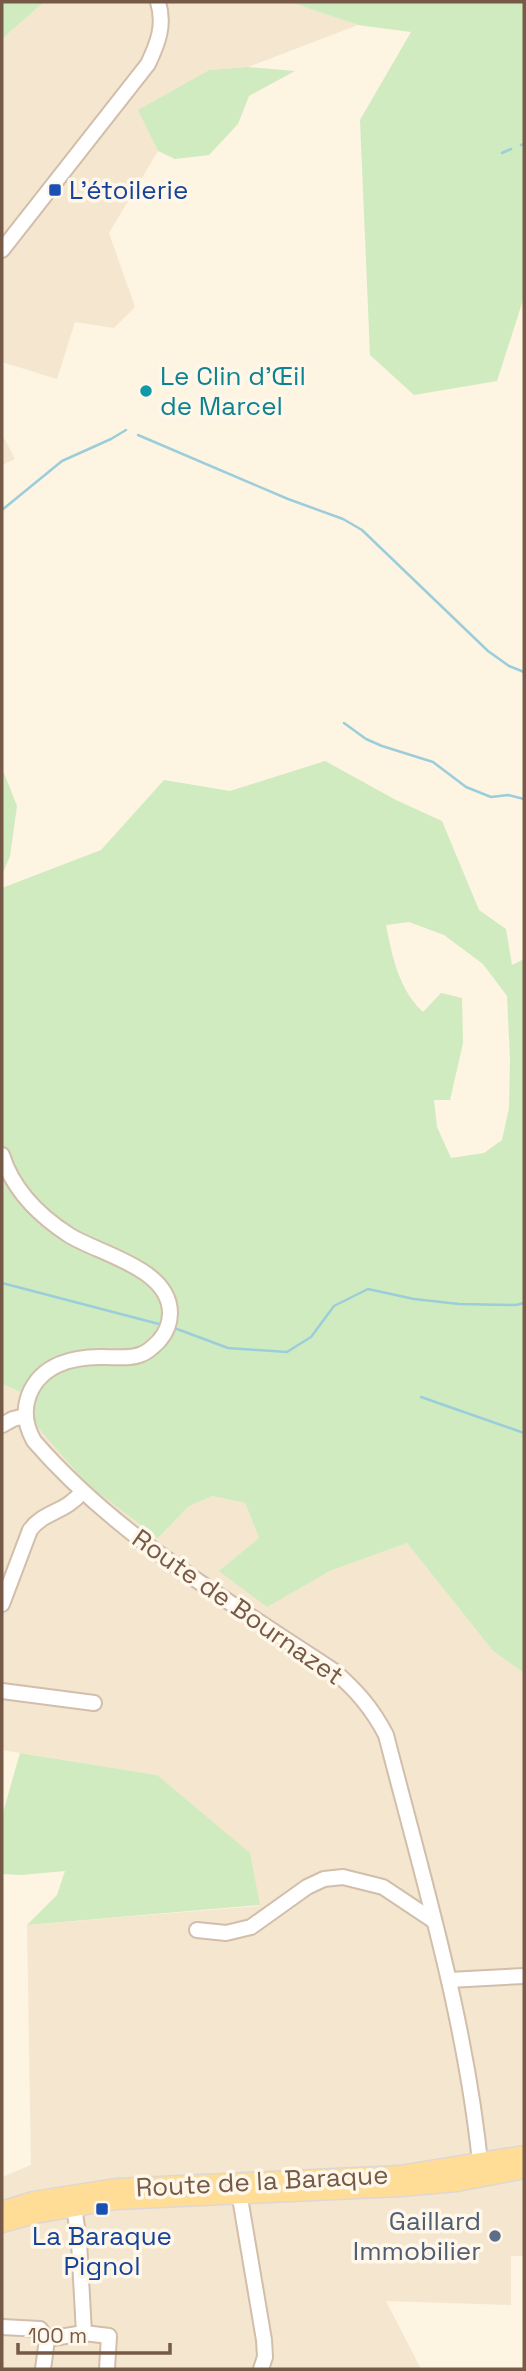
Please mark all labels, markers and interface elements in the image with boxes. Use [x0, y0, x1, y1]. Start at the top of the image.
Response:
place label: L'étoilerie [69, 173, 188, 207]
marker: L'étoilerie [47, 182, 63, 198]
place label: Le Clin d’Œil de Marcel [160, 359, 306, 423]
marker: Le Clin d’Œil de Marcel [138, 383, 154, 399]
street label: Route de Bournazet [126, 1521, 350, 1693]
street label: Route de la Baraque [135, 2157, 389, 2205]
marker: La Baraque Pignol [94, 2201, 110, 2217]
place label: Gaillard Immobilier [353, 2204, 481, 2268]
place label: La Baraque Pignol [32, 2219, 172, 2283]
marker: Gaillard Immobilier [487, 2228, 503, 2244]
scale bar [18, 2312, 170, 2356]
text: 100 m [28, 2322, 87, 2349]

